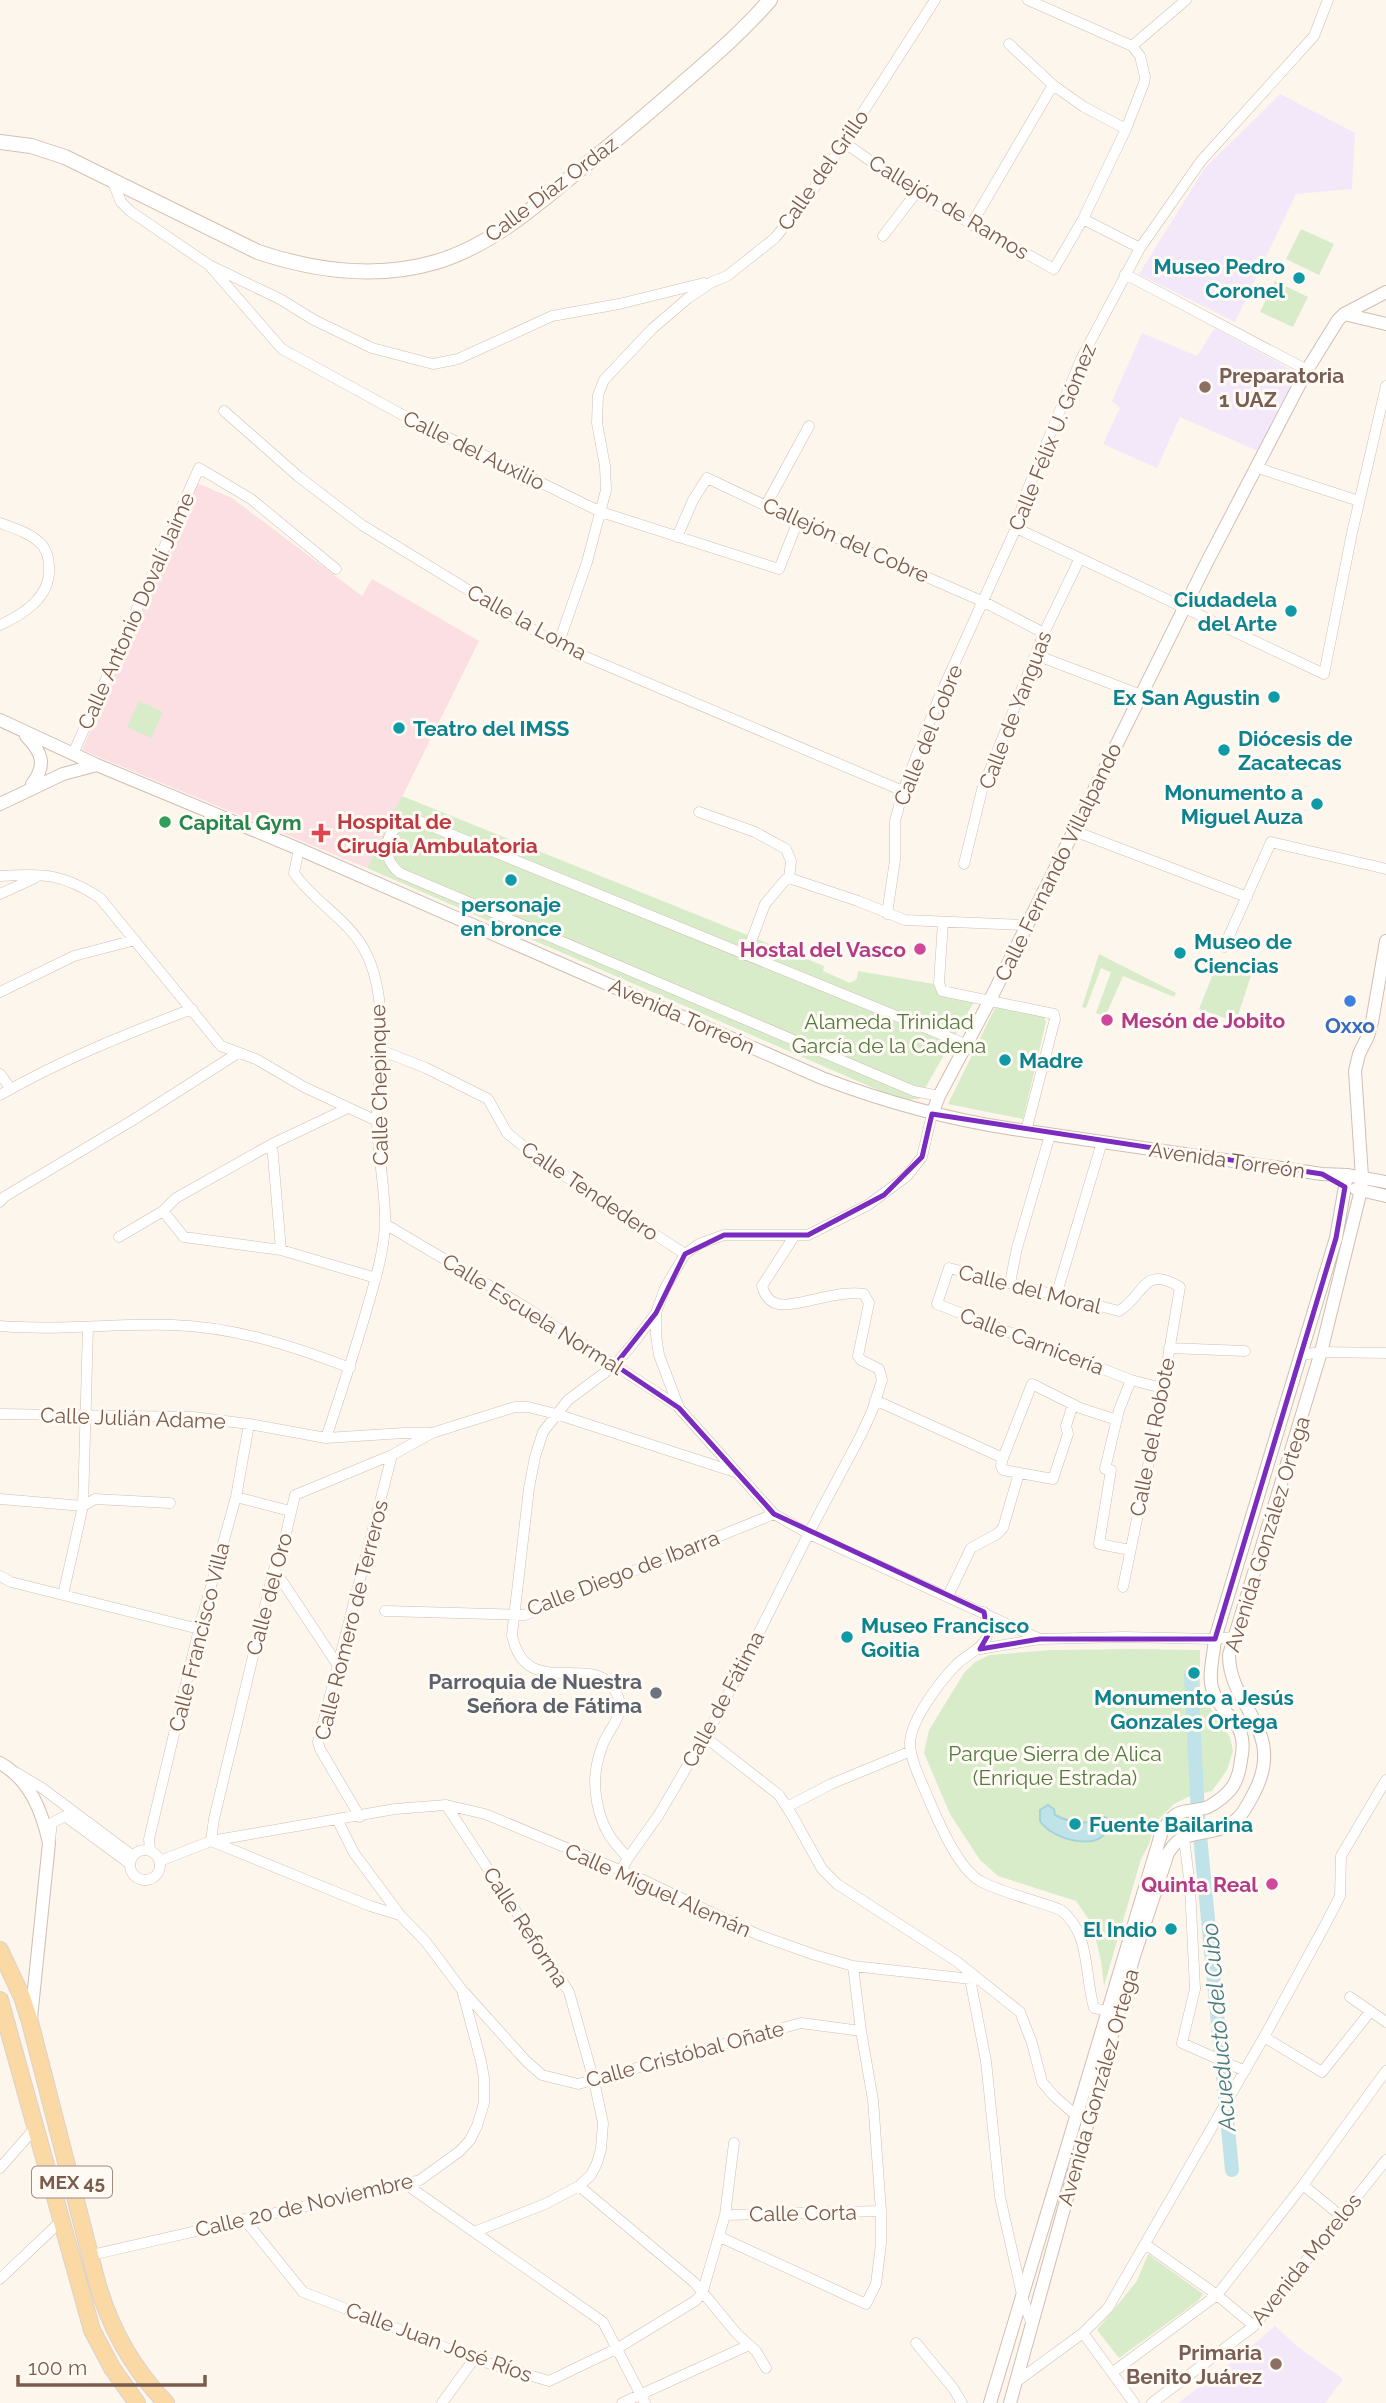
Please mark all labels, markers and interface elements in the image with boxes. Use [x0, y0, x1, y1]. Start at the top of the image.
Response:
street label: Calle del Grillo [772, 105, 874, 235]
street label: Calle Díaz Ordaz [480, 131, 622, 247]
street label: Callejón de Ramos [865, 149, 1033, 265]
place label: Museo Pedro Coronel [1153, 254, 1285, 303]
marker: Museo Pedro Coronel [1291, 270, 1307, 286]
street label: Calle Félix U. Gómez [1003, 340, 1101, 534]
place label: Preparatoria 1 UAZ [1219, 363, 1344, 412]
marker: Preparatoria 1 UAZ [1197, 379, 1213, 395]
street label: Calle del Auxilio [399, 405, 549, 495]
street label: Calle Antonio Dovalí Jaime [72, 489, 200, 733]
street label: Callejón del Cobre [759, 492, 933, 588]
street label: Calle la Loma [463, 579, 591, 665]
place label: Ciudadela del Arte [1174, 587, 1277, 636]
marker: Ciudadela del Arte [1283, 603, 1299, 619]
street label: Calle de Yanguas [973, 627, 1057, 793]
street label: Calle del Cobre [888, 661, 968, 809]
place label: Ex San Agustin [1113, 685, 1260, 710]
marker: Ex San Agustin [1266, 689, 1282, 705]
place label: Teatro del IMSS [413, 716, 570, 741]
marker: Teatro del IMSS [391, 720, 407, 736]
place label: Diócesis de Zacatecas [1238, 726, 1353, 775]
street label: Calle Fernando Villalpando [989, 739, 1127, 985]
marker: Diócesis de Zacatecas [1216, 742, 1232, 758]
place label: Monumento a Miguel Auza [1164, 780, 1303, 829]
marker: Monumento a Miguel Auza [1309, 796, 1325, 812]
place label: Hospital de Cirugía Ambulatoria [337, 809, 538, 858]
place label: Capital Gym [179, 810, 302, 835]
marker: Capital Gym [157, 814, 173, 830]
marker: Hospital de Cirugía Ambulatoria [311, 823, 331, 843]
marker: personaje en bronce [503, 872, 519, 888]
place label: personaje en bronce [460, 892, 562, 941]
place label: Museo de Ciencias [1194, 929, 1292, 978]
place label: Hostal del Vasco [740, 937, 906, 962]
marker: Hostal del Vasco [912, 941, 928, 957]
marker: Museo de Ciencias [1172, 945, 1188, 961]
street label: Avenida Torreón [605, 973, 759, 1059]
marker: Oxxo [1342, 993, 1358, 1009]
street label: Calle Chepinque [365, 1004, 393, 1166]
place label: Mesón de Jobito [1121, 1008, 1285, 1033]
park label: Alameda Trinidad García de la Cadena [792, 1009, 986, 1058]
marker: Mesón de Jobito [1099, 1012, 1115, 1028]
place label: Oxxo [1325, 1013, 1375, 1038]
place label: Madre [1019, 1048, 1084, 1073]
marker: Madre [997, 1052, 1013, 1068]
street label: Calle Tendedero [517, 1136, 663, 1246]
street label: Avenida Torreón [1147, 1137, 1307, 1183]
street label: Calle Escuela Normal [438, 1248, 629, 1380]
street label: Calle del Moral [956, 1259, 1104, 1319]
street label: Calle Carnicería [956, 1302, 1108, 1380]
street label: Calle del Robote [1124, 1356, 1180, 1518]
street label: Calle Julián Adame [40, 1402, 226, 1434]
street label: Avenida González Ortega [1219, 1413, 1315, 1655]
street label: Calle Romero de Terreros [309, 1497, 393, 1743]
street label: Calle Diego de Ibarra [523, 1525, 723, 1621]
street label: Calle del Oro [241, 1530, 297, 1658]
street label: Calle Francisco Villa [163, 1540, 235, 1734]
place label: Museo Francisco Goitia [861, 1613, 1029, 1662]
street label: Calle de Fátima [677, 1627, 769, 1771]
marker: Museo Francisco Goitia [839, 1629, 855, 1645]
marker: Monumento a Jesús Gonzales Ortega [1186, 1665, 1202, 1681]
place label: Parroquia de Nuestra Señora de Fátima [428, 1669, 642, 1718]
marker: Parroquia de Nuestra Señora de Fátima [648, 1685, 664, 1701]
place label: Monumento a Jesús Gonzales Ortega [1094, 1685, 1294, 1734]
park label: Parque Sierra de Alica (Enrique Estrada) [948, 1741, 1162, 1790]
place label: Fuente Bailarina [1089, 1812, 1253, 1837]
marker: Fuente Bailarina [1067, 1816, 1083, 1832]
street label: Calle Miguel Alemán [561, 1838, 755, 1942]
street label: Calle Reforma [478, 1862, 574, 1992]
place label: Quinta Real [1141, 1872, 1258, 1897]
marker: Quinta Real [1264, 1876, 1280, 1892]
place label: El Indio [1083, 1917, 1157, 1942]
marker: El Indio [1163, 1921, 1179, 1937]
water label: Acueducto del Cubo [1195, 1922, 1241, 2134]
street label: Avenida González Ortega [1052, 1966, 1144, 2208]
street label: Calle Cristóbal Oñate [583, 2016, 787, 2092]
road number: MEX 45 [32, 2166, 112, 2198]
street label: Calle 20 de Noviembre [193, 2168, 415, 2242]
street label: Avenida Morelos [1245, 2188, 1367, 2330]
street label: Calle Corta [749, 2200, 857, 2226]
street label: Calle Juan José Ríos [342, 2297, 536, 2387]
place label: Primaria Benito Juárez [1126, 2340, 1262, 2389]
scale bar [18, 2344, 205, 2388]
text: 100 m [28, 2355, 87, 2380]
marker: Primaria Benito Juárez [1268, 2356, 1284, 2372]

